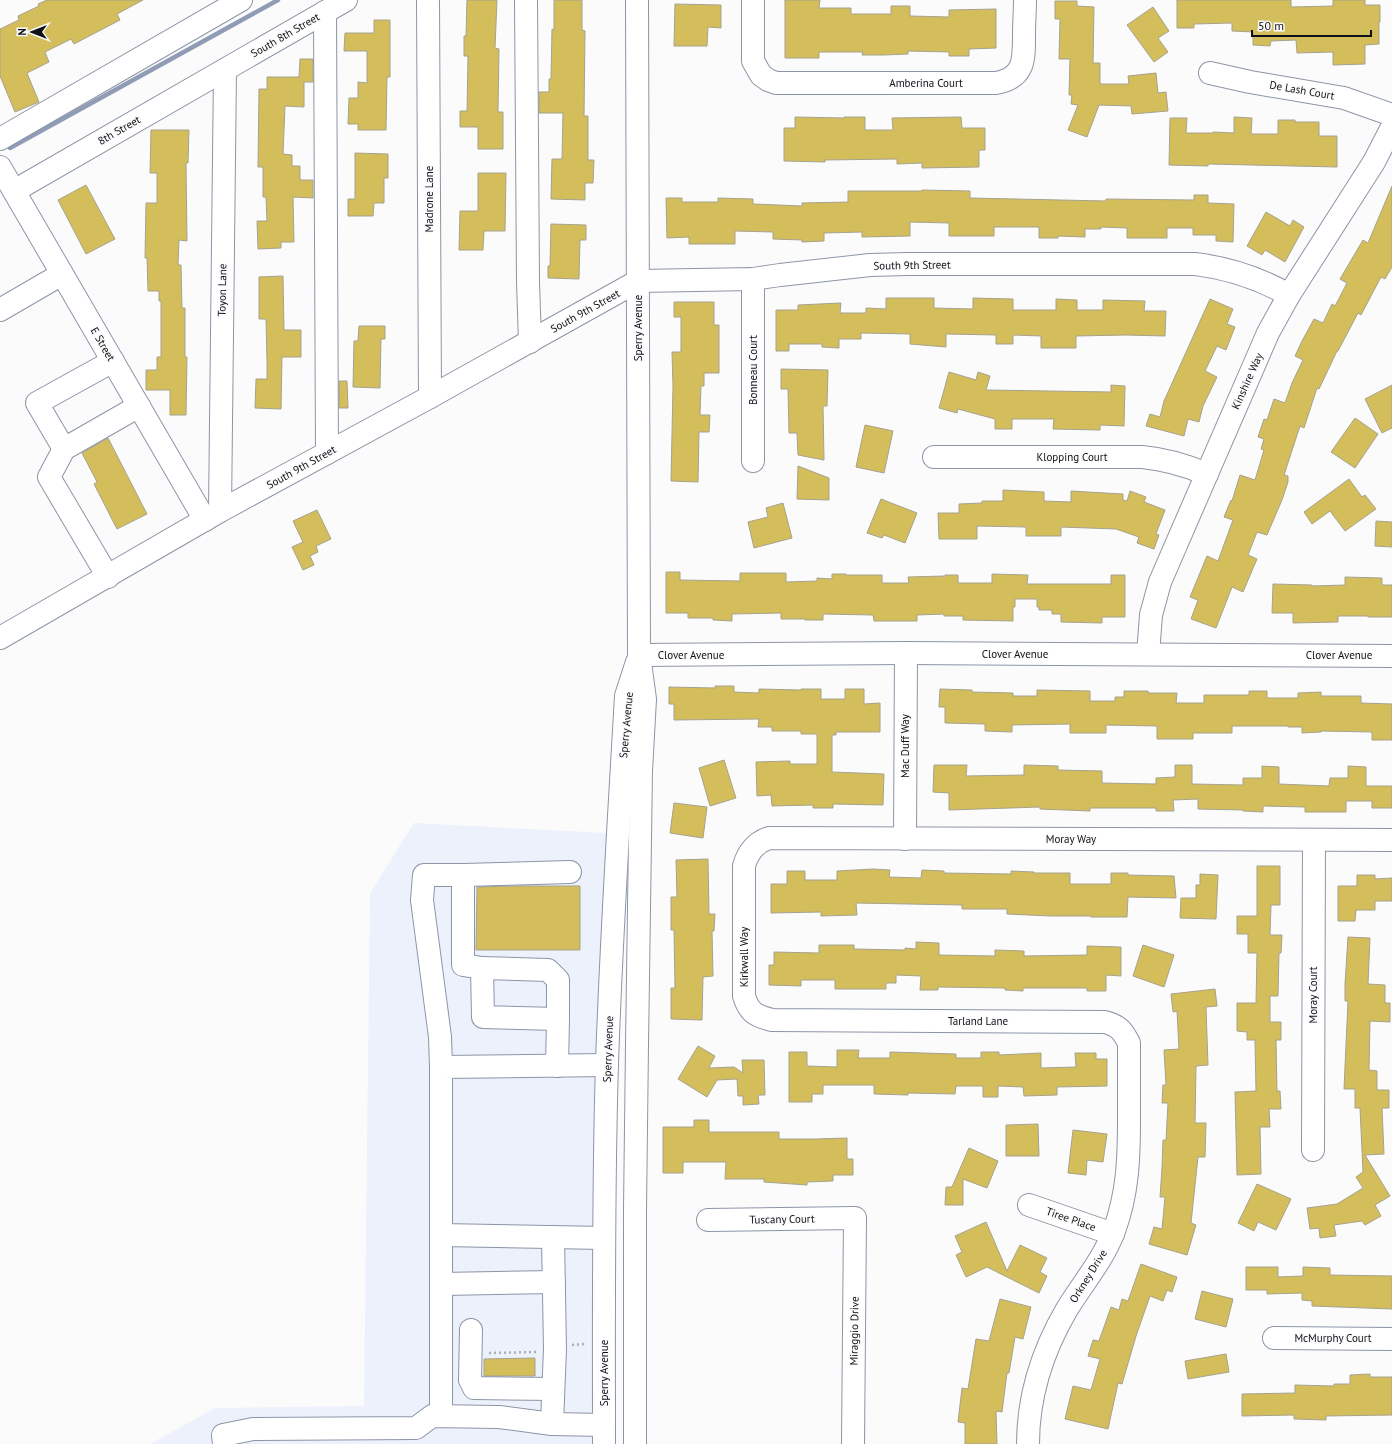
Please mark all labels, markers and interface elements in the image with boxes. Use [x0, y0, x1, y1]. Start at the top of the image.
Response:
street label: South 8th Street [248, 10, 322, 60]
north arrow [12, 12, 52, 52]
scale bar [1252, 12, 1371, 38]
text: 50 m [1258, 18, 1284, 33]
text: N [15, 28, 29, 36]
street label: Amberina Court [889, 76, 963, 90]
street label: De Lash Court [1268, 77, 1336, 103]
street label: 8th Street [95, 112, 143, 148]
street label: Madrone Lane [422, 165, 436, 232]
street label: South 9th Street [873, 257, 951, 273]
street label: Toyon Lane [215, 263, 229, 317]
street label: South 9th Street [548, 286, 622, 336]
street label: Sperry Avenue [631, 294, 645, 361]
street label: E Street [88, 325, 118, 364]
street label: Bonneau Court [746, 335, 760, 405]
street label: Kinshire Way [1228, 350, 1266, 412]
street label: South 9th Street [264, 442, 338, 492]
street label: Klopping Court [1036, 450, 1108, 464]
street label: Clover Avenue [982, 647, 1049, 661]
street label: Clover Avenue [658, 648, 725, 662]
street label: Clover Avenue [1306, 648, 1373, 662]
street label: Sperry Avenue [616, 691, 636, 759]
street label: Mac Duff Way [898, 713, 912, 778]
street label: Moray Way [1046, 832, 1097, 846]
street label: Kirkwall Way [737, 926, 751, 987]
street label: Moray Court [1306, 966, 1320, 1023]
street label: Tarland Lane [948, 1014, 1009, 1028]
street label: Sperry Avenue [600, 1015, 616, 1082]
street label: Tiree Place [1044, 1204, 1098, 1234]
street label: Tuscany Court [749, 1211, 815, 1227]
street label: Orkney Drive [1066, 1246, 1110, 1305]
street label: Miraggio Drive [846, 1296, 862, 1366]
street label: McMurphy Court [1294, 1331, 1372, 1345]
street label: Sperry Avenue [597, 1339, 611, 1406]

